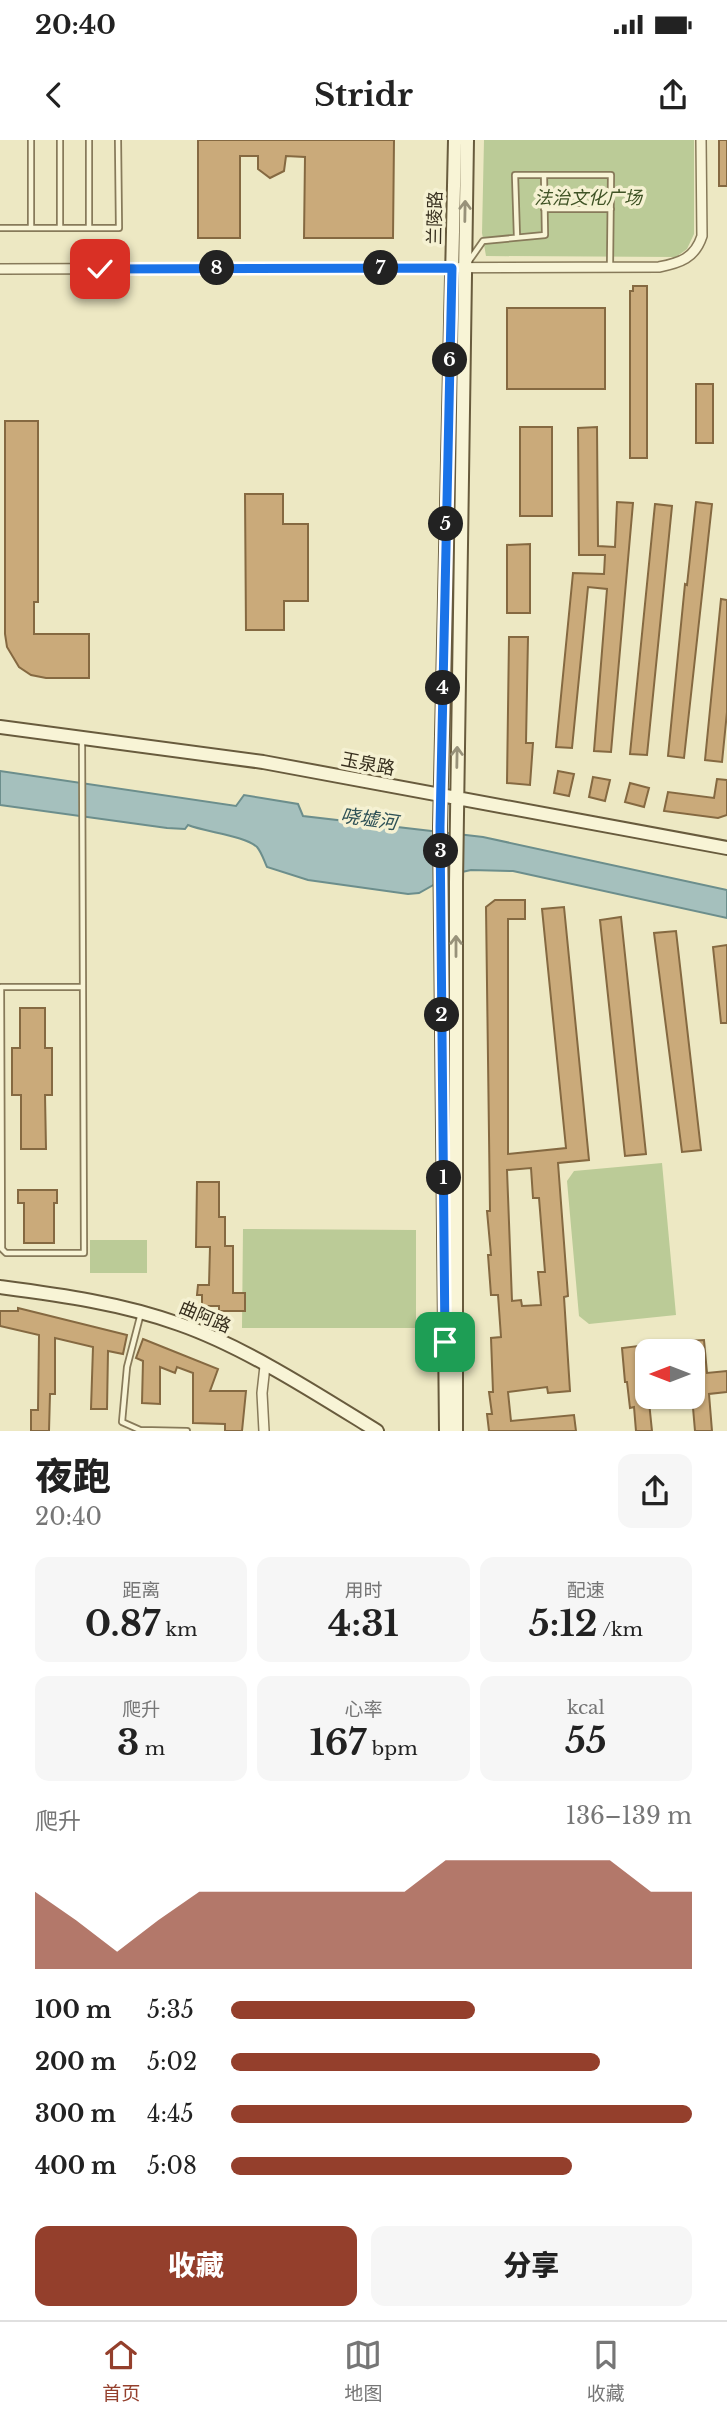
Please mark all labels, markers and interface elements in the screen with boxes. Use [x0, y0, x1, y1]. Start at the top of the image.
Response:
text: 20:40 [35, 9, 116, 41]
text: Stridr [314, 75, 413, 115]
icon: back [35, 76, 73, 114]
icon: share [654, 76, 692, 114]
park label: 法治文化广场 [534, 187, 644, 209]
street label: 兰陵路 [424, 191, 446, 245]
one-way arrow [459, 200, 472, 223]
pin [70, 239, 130, 299]
icon: check [81, 250, 119, 288]
pin: 8 [200, 250, 234, 286]
pin: 7 [364, 250, 398, 286]
text: 8 [210, 256, 223, 279]
text: 7 [376, 256, 385, 279]
pin: 6 [433, 342, 468, 378]
text: 6 [443, 348, 456, 371]
pin: 5 [428, 506, 464, 542]
text: 5 [440, 512, 451, 535]
pin: 4 [426, 670, 460, 706]
text: 4 [436, 676, 449, 699]
one-way arrow [450, 746, 464, 769]
street label: 玉泉路 [339, 748, 397, 780]
water label: 哓墟河 [339, 804, 403, 835]
pin: 3 [424, 834, 458, 868]
text: 3 [434, 839, 447, 862]
one-way arrow [449, 935, 463, 958]
pin: 2 [424, 998, 460, 1032]
text: 2 [435, 1003, 448, 1026]
pin: 1 [426, 1160, 462, 1196]
text: 1 [439, 1166, 448, 1189]
street label: 曲阿路 [176, 1296, 234, 1338]
pin [415, 1312, 475, 1372]
icon: arrive [426, 1323, 464, 1361]
north arrow [635, 1339, 705, 1409]
map controls [635, 1339, 705, 1409]
text: 夜跑 [35, 1453, 111, 1500]
button: share [618, 1454, 692, 1528]
text: 20:40 [35, 1503, 102, 1531]
text: 距离 [122, 1579, 160, 1602]
text: 用时 [344, 1579, 383, 1602]
text: 配速 [567, 1579, 605, 1602]
text: 0.87 [85, 1602, 160, 1645]
text: 4:31 [328, 1602, 399, 1645]
text: 5:12 [529, 1602, 597, 1645]
text: km [160, 1618, 198, 1641]
text: /km [597, 1618, 643, 1641]
text: kcal [567, 1696, 605, 1719]
text: 爬升 [122, 1698, 160, 1721]
text: 心率 [344, 1698, 383, 1721]
text: 55 [565, 1719, 607, 1762]
text: 3 [117, 1721, 139, 1764]
text: 167 [309, 1721, 366, 1764]
text: m [139, 1737, 165, 1760]
text: bpm [366, 1737, 418, 1760]
text: 136–139 m [566, 1802, 692, 1830]
text: 爬升 [35, 1807, 81, 1835]
text: 100 m [35, 1996, 111, 2024]
text: 5:35 [147, 1996, 194, 2024]
text: 200 m [35, 2048, 116, 2076]
text: 5:02 [147, 2048, 197, 2076]
text: 300 m [35, 2100, 116, 2128]
text: 4:45 [147, 2100, 194, 2128]
text: 400 m [35, 2152, 117, 2180]
text: 5:08 [147, 2152, 197, 2180]
button: 收藏 [35, 2226, 357, 2306]
button: 分享 [371, 2226, 692, 2306]
tab: 首页 [102, 2336, 140, 2405]
tab: 地图 [344, 2336, 383, 2405]
tab: 收藏 [587, 2336, 625, 2405]

